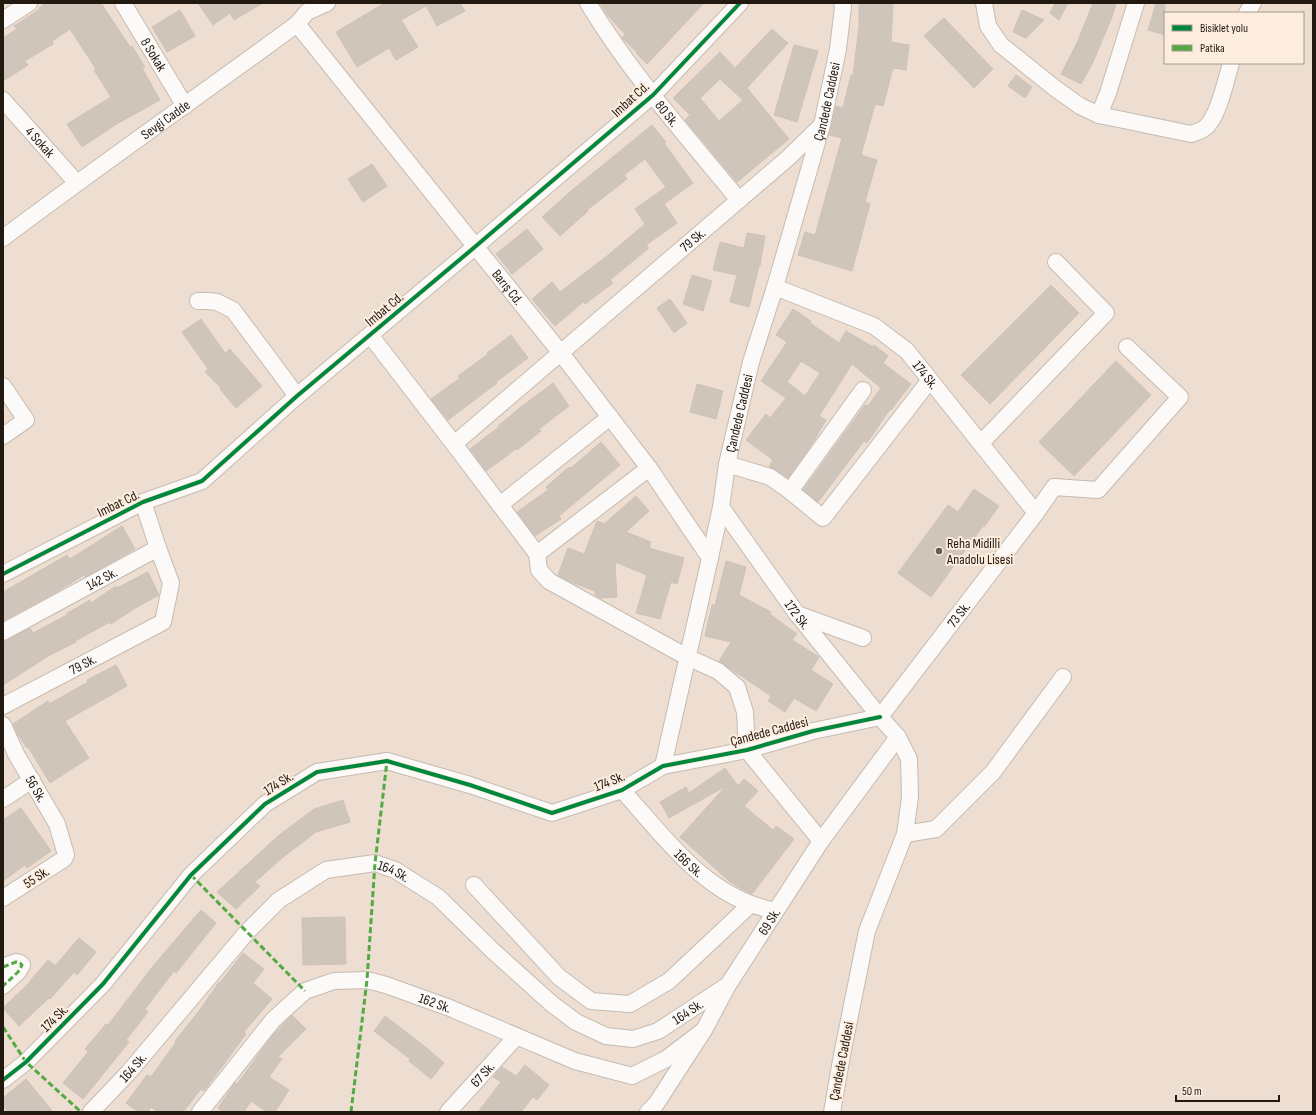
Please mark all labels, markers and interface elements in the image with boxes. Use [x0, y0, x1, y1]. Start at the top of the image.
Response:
legend [1164, 12, 1304, 64]
text: Bisiklet yolu [1200, 21, 1248, 36]
street label: 8 Sokak [137, 35, 170, 75]
text: Patika [1200, 41, 1225, 56]
street label: Çandede Caddesi [810, 61, 844, 143]
street label: Imbat Cd. [608, 78, 653, 121]
street label: Sevgi Cadde [138, 96, 193, 143]
street label: 80 Sk. [651, 97, 683, 130]
street label: 4 Sokak [22, 123, 59, 162]
street label: 79 Sk. [677, 225, 709, 256]
street label: Barış Cd. [488, 266, 527, 308]
street label: Imbat Cd. [362, 289, 407, 330]
street label: 174 Sk. [909, 357, 942, 393]
street label: Çandede Caddesi [722, 372, 757, 454]
street label: Imbat Cd. [94, 486, 142, 521]
place label: Reha Midilli Anadolu Lisesi [946, 535, 1013, 568]
marker: Reha Midilli Anadolu Lisesi [934, 546, 944, 556]
street label: 142 Sk. [83, 564, 120, 594]
street label: 172 Sk. [781, 597, 814, 633]
street label: 73 Sk. [944, 599, 974, 631]
street label: 79 Sk. [67, 651, 99, 679]
street label: Çandede Caddesi [728, 713, 810, 750]
street label: 174 Sk. [260, 768, 296, 799]
street label: 174 Sk. [591, 768, 627, 795]
street label: 56 Sk. [21, 773, 50, 805]
street label: 166 Sk. [670, 846, 706, 881]
street label: 164 Sk. [375, 857, 413, 886]
street label: 55 Sk. [20, 863, 52, 892]
street label: 69 Sk. [754, 905, 784, 938]
street label: 162 Sk. [416, 989, 453, 1017]
street label: 164 Sk. [669, 996, 706, 1028]
street label: 174 Sk. [37, 1001, 72, 1036]
street label: Çandede Caddesi [826, 1020, 857, 1102]
street label: 164 Sk. [116, 1050, 150, 1086]
street label: 67 Sk. [467, 1058, 498, 1091]
scale bar [1176, 1077, 1279, 1103]
text: 50 m [1182, 1084, 1202, 1099]

